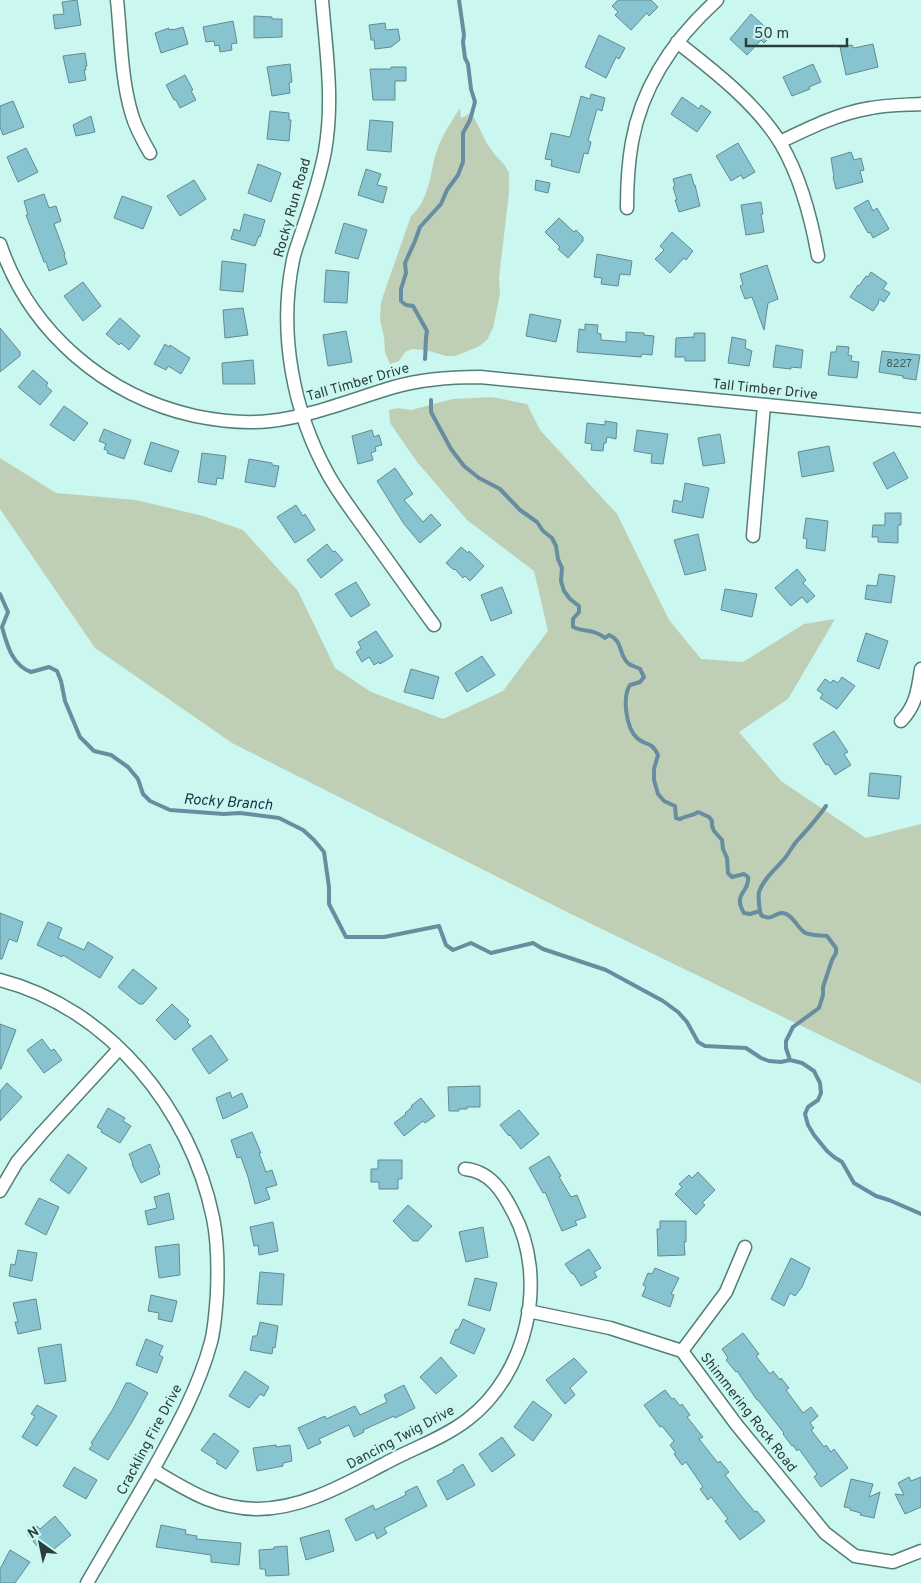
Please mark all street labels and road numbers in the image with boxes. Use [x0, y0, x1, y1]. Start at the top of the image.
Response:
street label: Rocky Run Road [271, 156, 315, 260]
street label: Tall Timber Drive [305, 360, 411, 406]
street label: Tall Timber Drive [711, 376, 819, 404]
street label: Shimmering Rock Road [696, 1350, 800, 1476]
street label: Crackling Fire Drive [114, 1382, 186, 1498]
street label: Dancing Twig Drive [344, 1402, 458, 1474]

